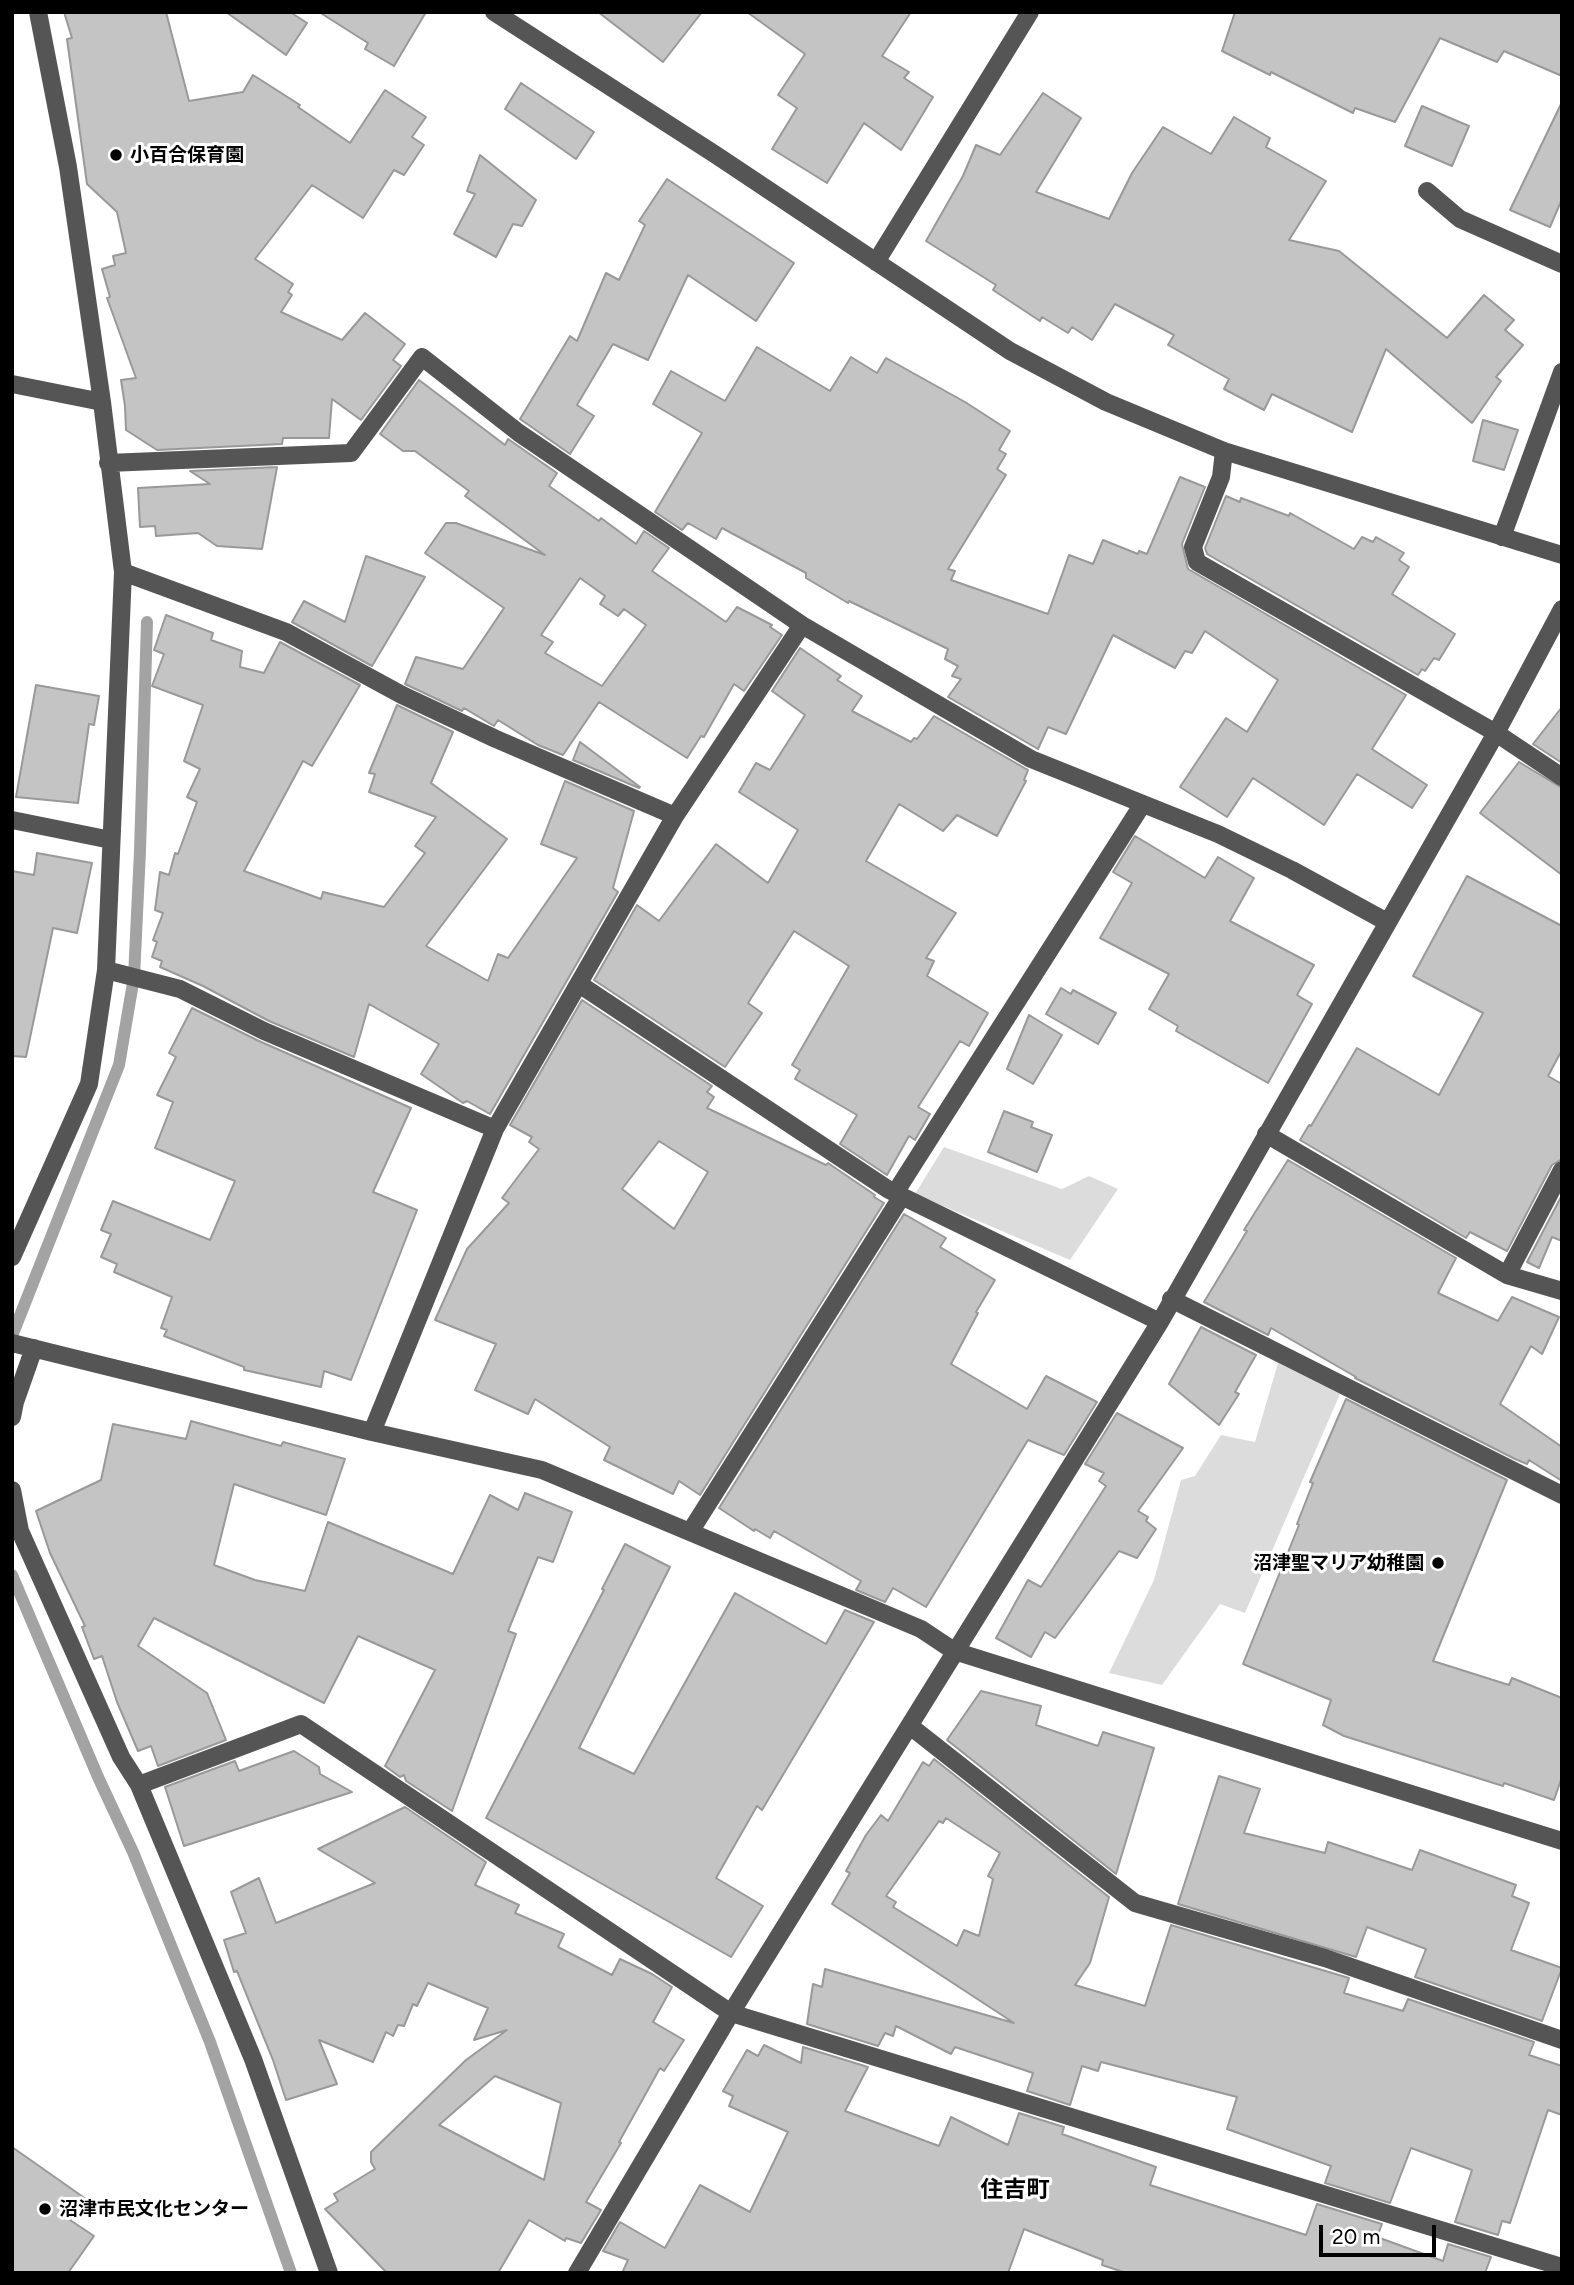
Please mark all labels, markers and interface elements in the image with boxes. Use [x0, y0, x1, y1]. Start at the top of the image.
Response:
place label: 小百合保育園 [130, 144, 244, 166]
marker: 小百合保育園 [108, 147, 124, 163]
place label: 沼津聖マリア幼稚園 [1253, 1552, 1424, 1574]
marker: 沼津聖マリア幼稚園 [1430, 1555, 1446, 1571]
district label: 住吉町 [981, 2176, 1049, 2204]
place label: 沼津市民文化センター [59, 2198, 249, 2220]
marker: 沼津市民文化センター [37, 2201, 53, 2217]
scale bar [1322, 2212, 1439, 2256]
text: 20 m [1332, 2224, 1380, 2249]

